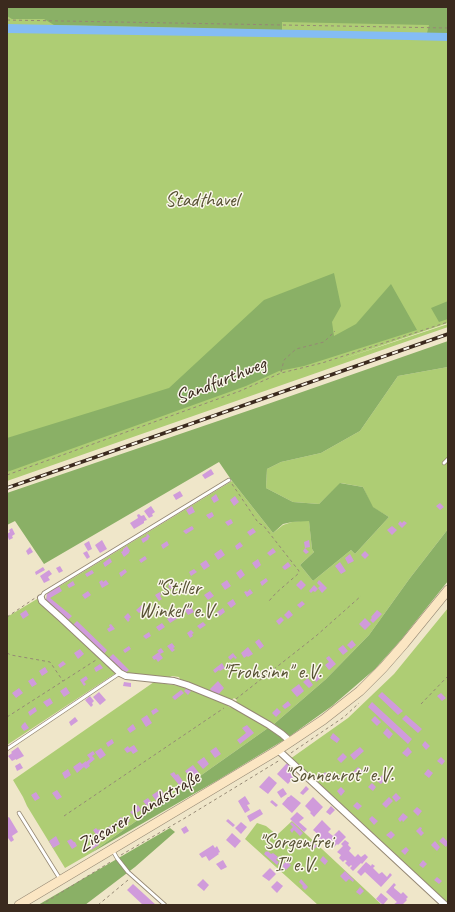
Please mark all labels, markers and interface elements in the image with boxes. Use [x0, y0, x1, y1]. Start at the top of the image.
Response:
park label: Stadthavel [165, 189, 239, 213]
street label: Sandfurthweg [172, 352, 270, 410]
park label: "Stiller Winkel" e.V. [139, 577, 217, 624]
park label: "Frohsinn" e.V. [222, 661, 322, 685]
park label: "Sonnenrot" e.V. [284, 764, 394, 788]
street label: Ziesarer Landstraße [73, 766, 205, 858]
park label: "Sorgenfrei I" e.V. [259, 831, 333, 878]

